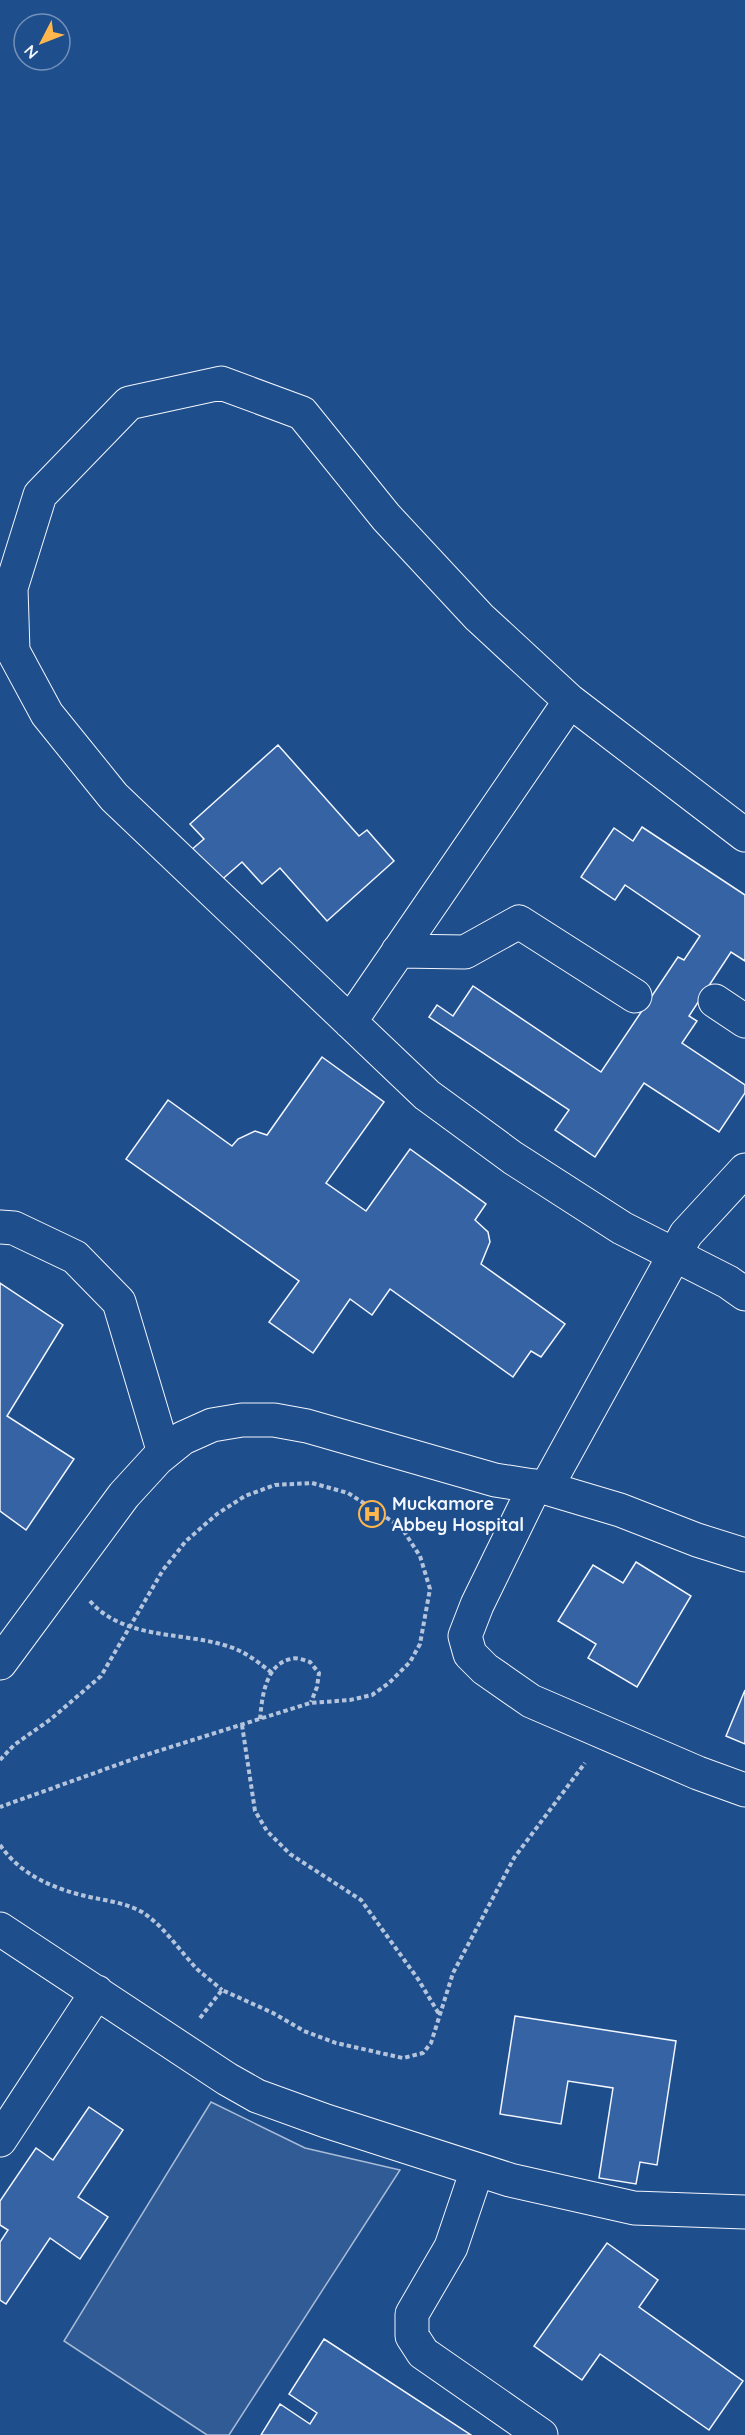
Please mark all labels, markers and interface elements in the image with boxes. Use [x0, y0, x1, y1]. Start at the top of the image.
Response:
north arrow [12, 12, 72, 72]
text: N [19, 41, 42, 63]
place label: Muckamore Abbey Hospital [392, 1492, 524, 1536]
hospital icon: Muckamore Abbey Hospital [357, 1499, 387, 1529]

